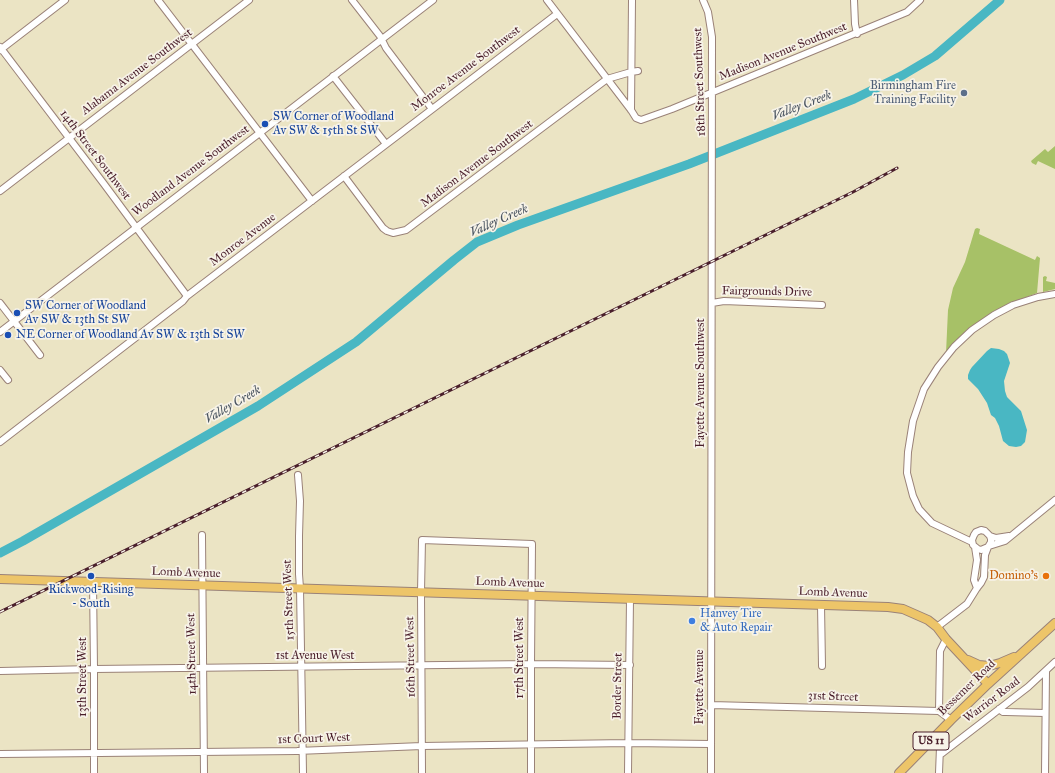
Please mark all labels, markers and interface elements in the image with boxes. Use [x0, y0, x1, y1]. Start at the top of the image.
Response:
street label: Madison Avenue Southwest [717, 20, 849, 84]
street label: Monroe Avenue Southwest [408, 23, 524, 115]
street label: Alabama Avenue Southwest [79, 26, 195, 118]
street label: 18th Street Southwest [691, 27, 709, 137]
place label: Birmingham Fire Training Facility [870, 79, 956, 107]
water label: Valley Creek [770, 88, 834, 124]
marker: Birmingham Fire Training Facility [959, 88, 969, 98]
street label: 14th Street Southwest [56, 107, 134, 203]
place label: SW Corner of Woodland Av SW & 15th St SW [273, 110, 394, 138]
street label: Madison Avenue Southwest [418, 117, 536, 211]
marker: SW Corner of Woodland Av SW & 15th St SW [260, 119, 270, 129]
street label: Woodland Avenue Southwest [130, 122, 252, 220]
water label: Valley Creek [467, 201, 531, 241]
street label: Monroe Avenue [207, 210, 279, 270]
street label: Fairgrounds Drive [722, 284, 812, 300]
place label: SW Corner of Woodland Av SW & 13th St SW [25, 299, 146, 327]
marker: SW Corner of Woodland Av SW & 13th St SW [12, 308, 22, 318]
street label: Fayette Avenue Southwest [694, 318, 708, 448]
place label: NE Corner of Woodland Av SW & 13th St SW [16, 328, 245, 342]
marker: NE Corner of Woodland Av SW & 13th St SW [3, 330, 13, 340]
water label: Valley Creek [202, 383, 264, 427]
street label: 15th Street West [280, 559, 298, 641]
street label: Lomb Avenue [151, 565, 221, 581]
place label: Domino's [989, 569, 1038, 583]
marker: Rickwood-Rising - South [86, 571, 96, 581]
marker: Domino's [1041, 571, 1051, 581]
street label: Lomb Avenue [475, 575, 545, 591]
place label: Rickwood-Rising - South [49, 583, 133, 611]
street label: Lomb Avenue [798, 585, 868, 601]
place label: Hanvey Tire & Auto Repair [700, 607, 772, 635]
street label: 14th Street West [184, 613, 200, 695]
street label: 16th Street West [403, 616, 419, 698]
marker: Hanvey Tire & Auto Repair [687, 616, 697, 626]
street label: 17th Street West [513, 617, 527, 699]
street label: 13th Street West [76, 637, 90, 717]
street label: 1st Avenue West [275, 649, 355, 663]
street label: Fayette Avenue [693, 649, 707, 725]
street label: Border Street [610, 653, 626, 719]
street label: Bessemer Road [935, 657, 999, 719]
street label: Warrior Road [961, 674, 1023, 726]
street label: 31st Street [807, 689, 859, 705]
street label: 1st Court West [278, 731, 350, 747]
road number: US 11 [913, 732, 949, 750]

